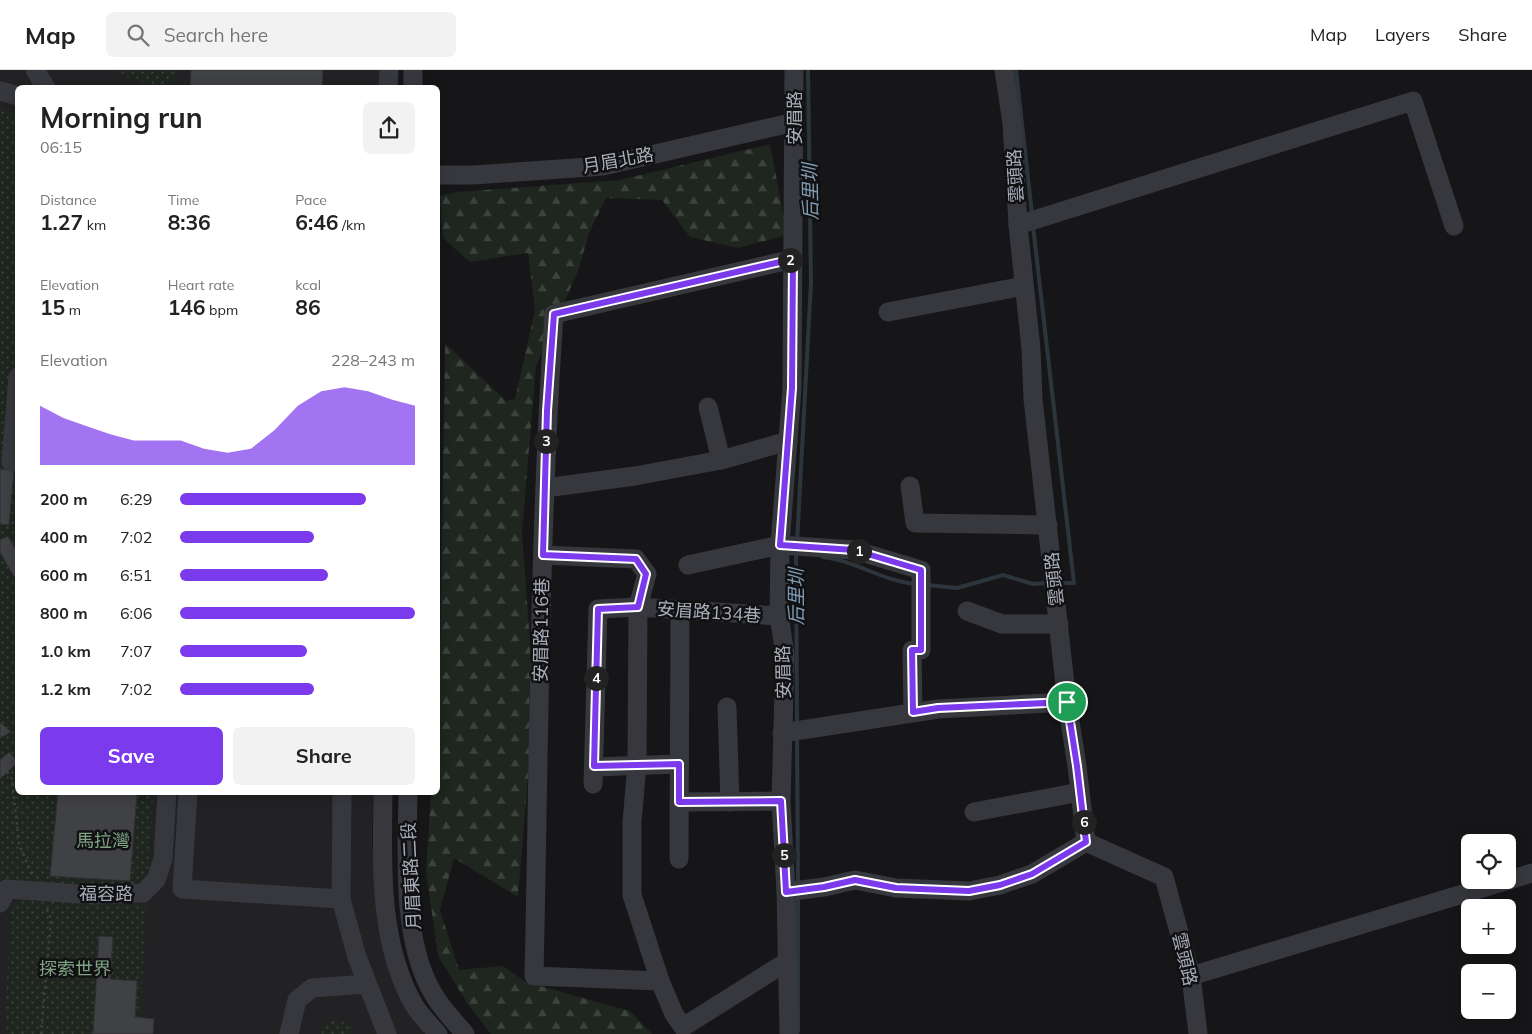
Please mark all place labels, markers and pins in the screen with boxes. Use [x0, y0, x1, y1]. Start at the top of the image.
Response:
pin: 2 [778, 248, 802, 272]
pin: 3 [534, 428, 558, 454]
pin: 1 [846, 538, 872, 564]
pin: 4 [584, 666, 608, 690]
pin [1046, 681, 1088, 723]
pin: 6 [1072, 810, 1096, 834]
pin: 5 [772, 842, 796, 868]

